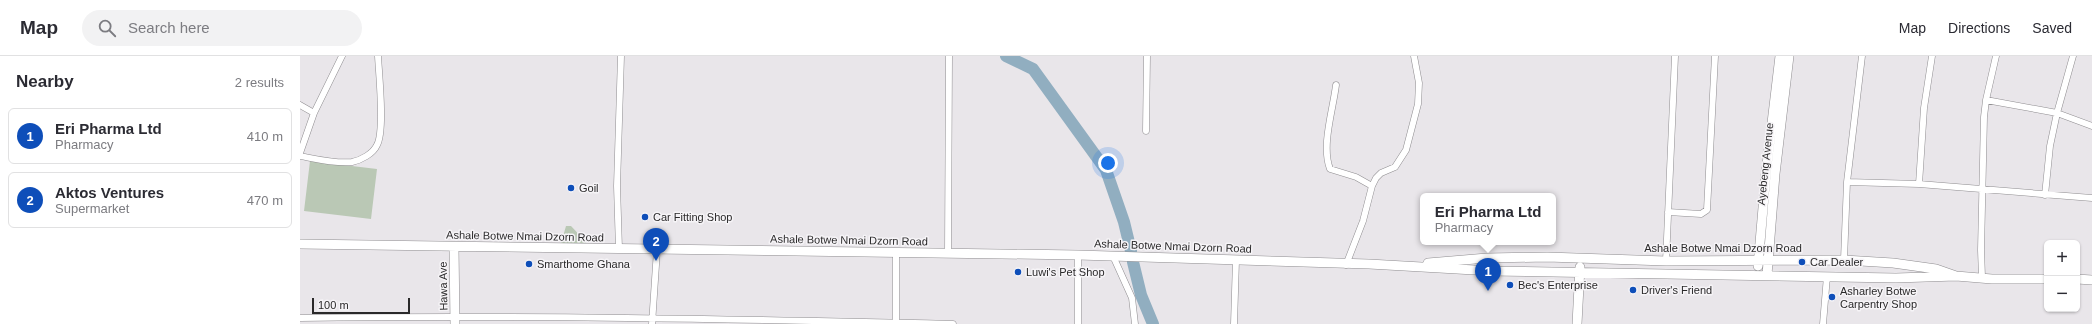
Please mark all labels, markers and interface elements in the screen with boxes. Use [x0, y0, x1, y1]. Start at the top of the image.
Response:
search box [82, 10, 362, 46]
text: Map [20, 17, 58, 38]
icon: search [96, 17, 118, 39]
text: Search here [128, 19, 210, 36]
text: Map [1899, 20, 1926, 36]
text: Directions [1948, 20, 2010, 36]
text: Saved [2032, 20, 2072, 36]
text: Nearby [16, 72, 74, 91]
text: 2 results [235, 75, 284, 90]
text: Eri Pharma Ltd [55, 120, 162, 137]
street label: Ayebeng Avenue [1755, 122, 1775, 206]
text: 1 [26, 129, 34, 144]
text: 410 m [247, 129, 283, 144]
text: Pharmacy [55, 137, 114, 152]
your location [1098, 153, 1118, 173]
place label: Goil [579, 182, 599, 194]
marker: Goil [566, 183, 576, 193]
text: Aktos Ventures [55, 184, 164, 201]
text: 2 [26, 193, 34, 208]
text: 470 m [247, 193, 283, 208]
popup [1420, 193, 1556, 245]
text: Supermarket [55, 201, 129, 216]
text: Eri Pharma Ltd [1435, 203, 1541, 220]
place label: Car Fitting Shop [653, 211, 732, 223]
marker: Car Fitting Shop [640, 212, 650, 222]
text: Pharmacy [1435, 220, 1493, 235]
pin: 2 [643, 228, 669, 261]
street label: Ashale Botwe Nmai Dzorn Road [446, 229, 604, 243]
street label: Ashale Botwe Nmai Dzorn Road [770, 233, 928, 247]
street label: Ashale Botwe Nmai Dzorn Road [1094, 237, 1252, 255]
map controls [2044, 240, 2080, 312]
button: + [2044, 240, 2080, 276]
street label: Ashale Botwe Nmai Dzorn Road [1644, 242, 1802, 254]
place label: Car Dealer [1810, 256, 1864, 268]
marker: Car Dealer [1797, 257, 1807, 267]
place label: Smarthome Ghana [537, 258, 631, 270]
pin: 1 [1475, 258, 1501, 291]
marker: Smarthome Ghana [524, 259, 534, 269]
street label: Hawa Ave [437, 261, 449, 311]
place label: Luwi's Pet Shop [1026, 266, 1105, 278]
marker: Luwi's Pet Shop [1013, 267, 1023, 277]
button: − [2044, 276, 2080, 312]
place label: Bec's Enterprise [1518, 279, 1598, 291]
marker: Bec's Enterprise [1505, 280, 1515, 290]
place label: Driver's Friend [1641, 284, 1712, 296]
marker: Driver's Friend [1628, 285, 1638, 295]
place label: Asharley Botwe Carpentry Shop [1840, 285, 1917, 310]
marker: Asharley Botwe Carpentry Shop [1827, 292, 1837, 302]
scale bar [312, 296, 410, 315]
text: 100 m [318, 299, 349, 311]

